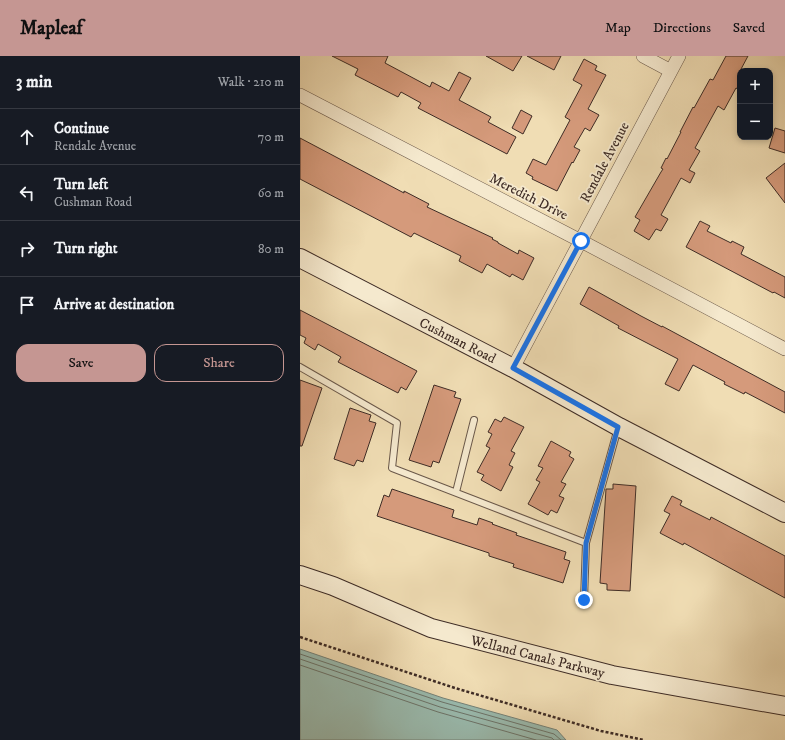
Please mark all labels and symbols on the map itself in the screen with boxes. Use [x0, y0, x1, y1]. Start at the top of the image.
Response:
street label: Rendale Avenue [576, 119, 634, 206]
street label: Meredith Drive [486, 169, 571, 225]
route start [572, 232, 590, 250]
street label: Cushman Road [416, 314, 499, 368]
route end [575, 591, 593, 609]
street label: Welland Canals Parkway [468, 631, 607, 682]

